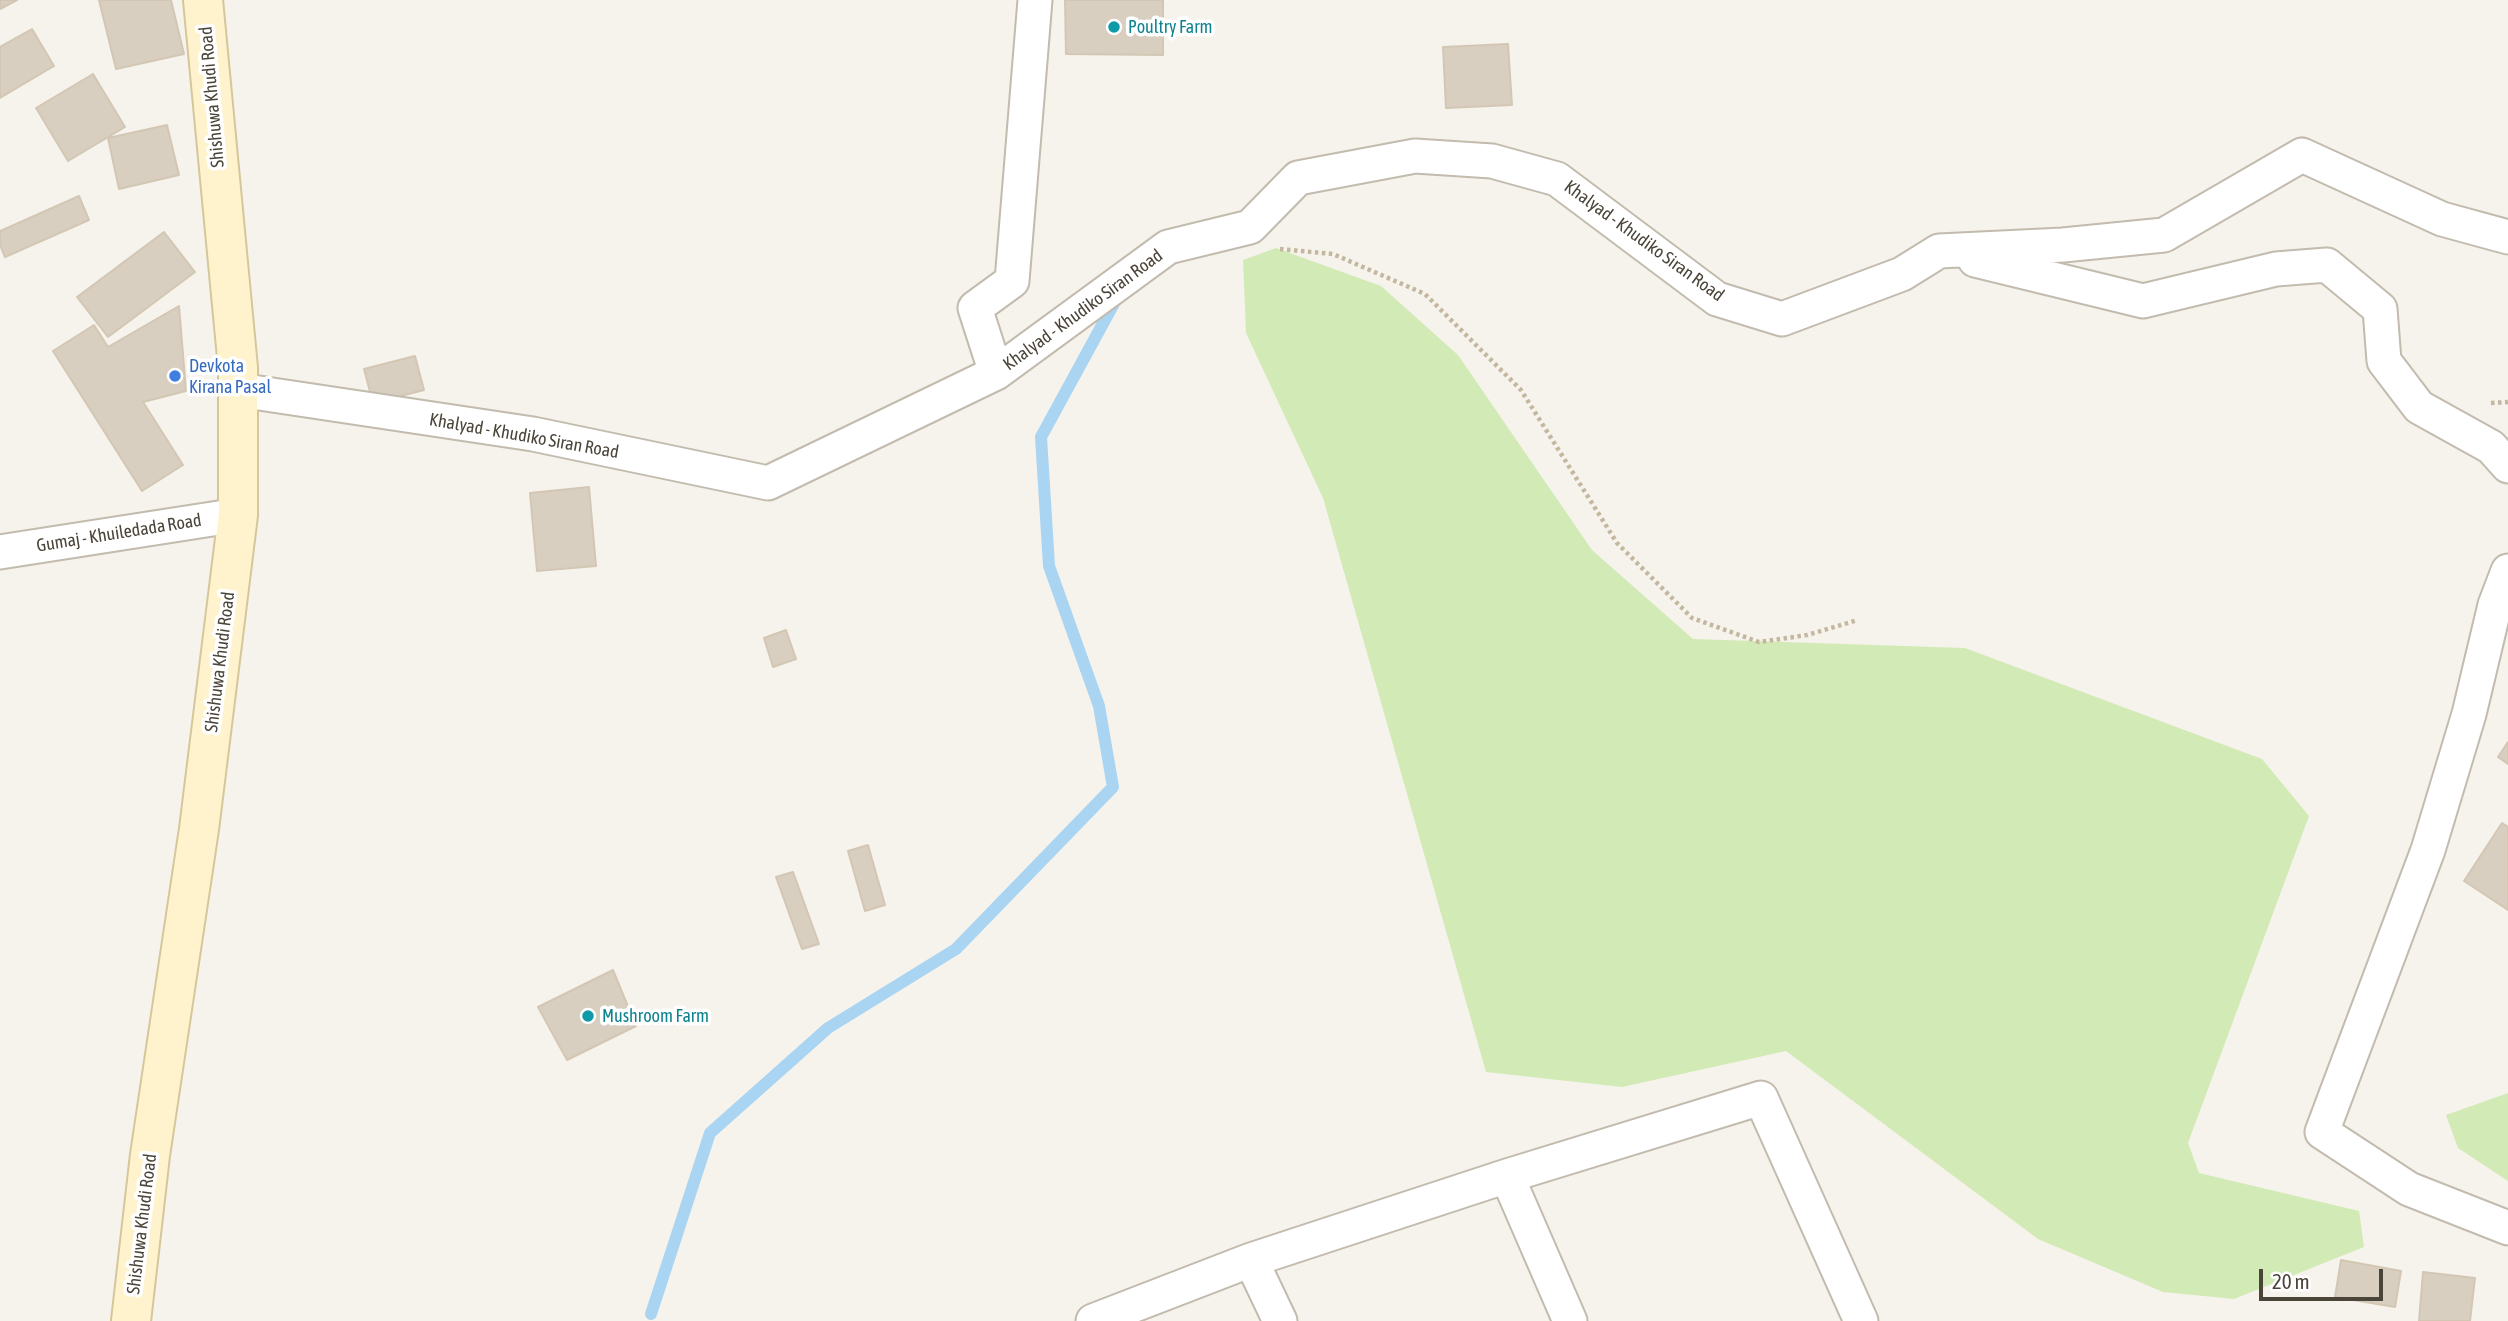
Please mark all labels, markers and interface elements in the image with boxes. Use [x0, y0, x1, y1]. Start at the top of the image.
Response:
place label: Poultry Farm [1128, 16, 1212, 38]
marker: Poultry Farm [1106, 19, 1122, 35]
street label: Shishuwa Khudi Road [195, 26, 229, 168]
street label: Khalyad - Khudiko Siran Road [1560, 176, 1728, 306]
street label: Khalyad - Khudiko Siran Road [999, 245, 1167, 375]
place label: Devkota Kirana Pasal [189, 355, 271, 398]
marker: Devkota Kirana Pasal [167, 368, 183, 384]
street label: Khalyad - Khudiko Siran Road [428, 409, 620, 463]
street label: Gumaj - Khuiledada Road [35, 509, 203, 557]
street label: Shishuwa Khudi Road [201, 591, 239, 733]
place label: Mushroom Farm [602, 1005, 709, 1027]
marker: Mushroom Farm [580, 1008, 596, 1024]
street label: Shishuwa Khudi Road [123, 1153, 161, 1295]
scale bar [2263, 1254, 2387, 1298]
text: 20 m [2272, 1269, 2310, 1293]

